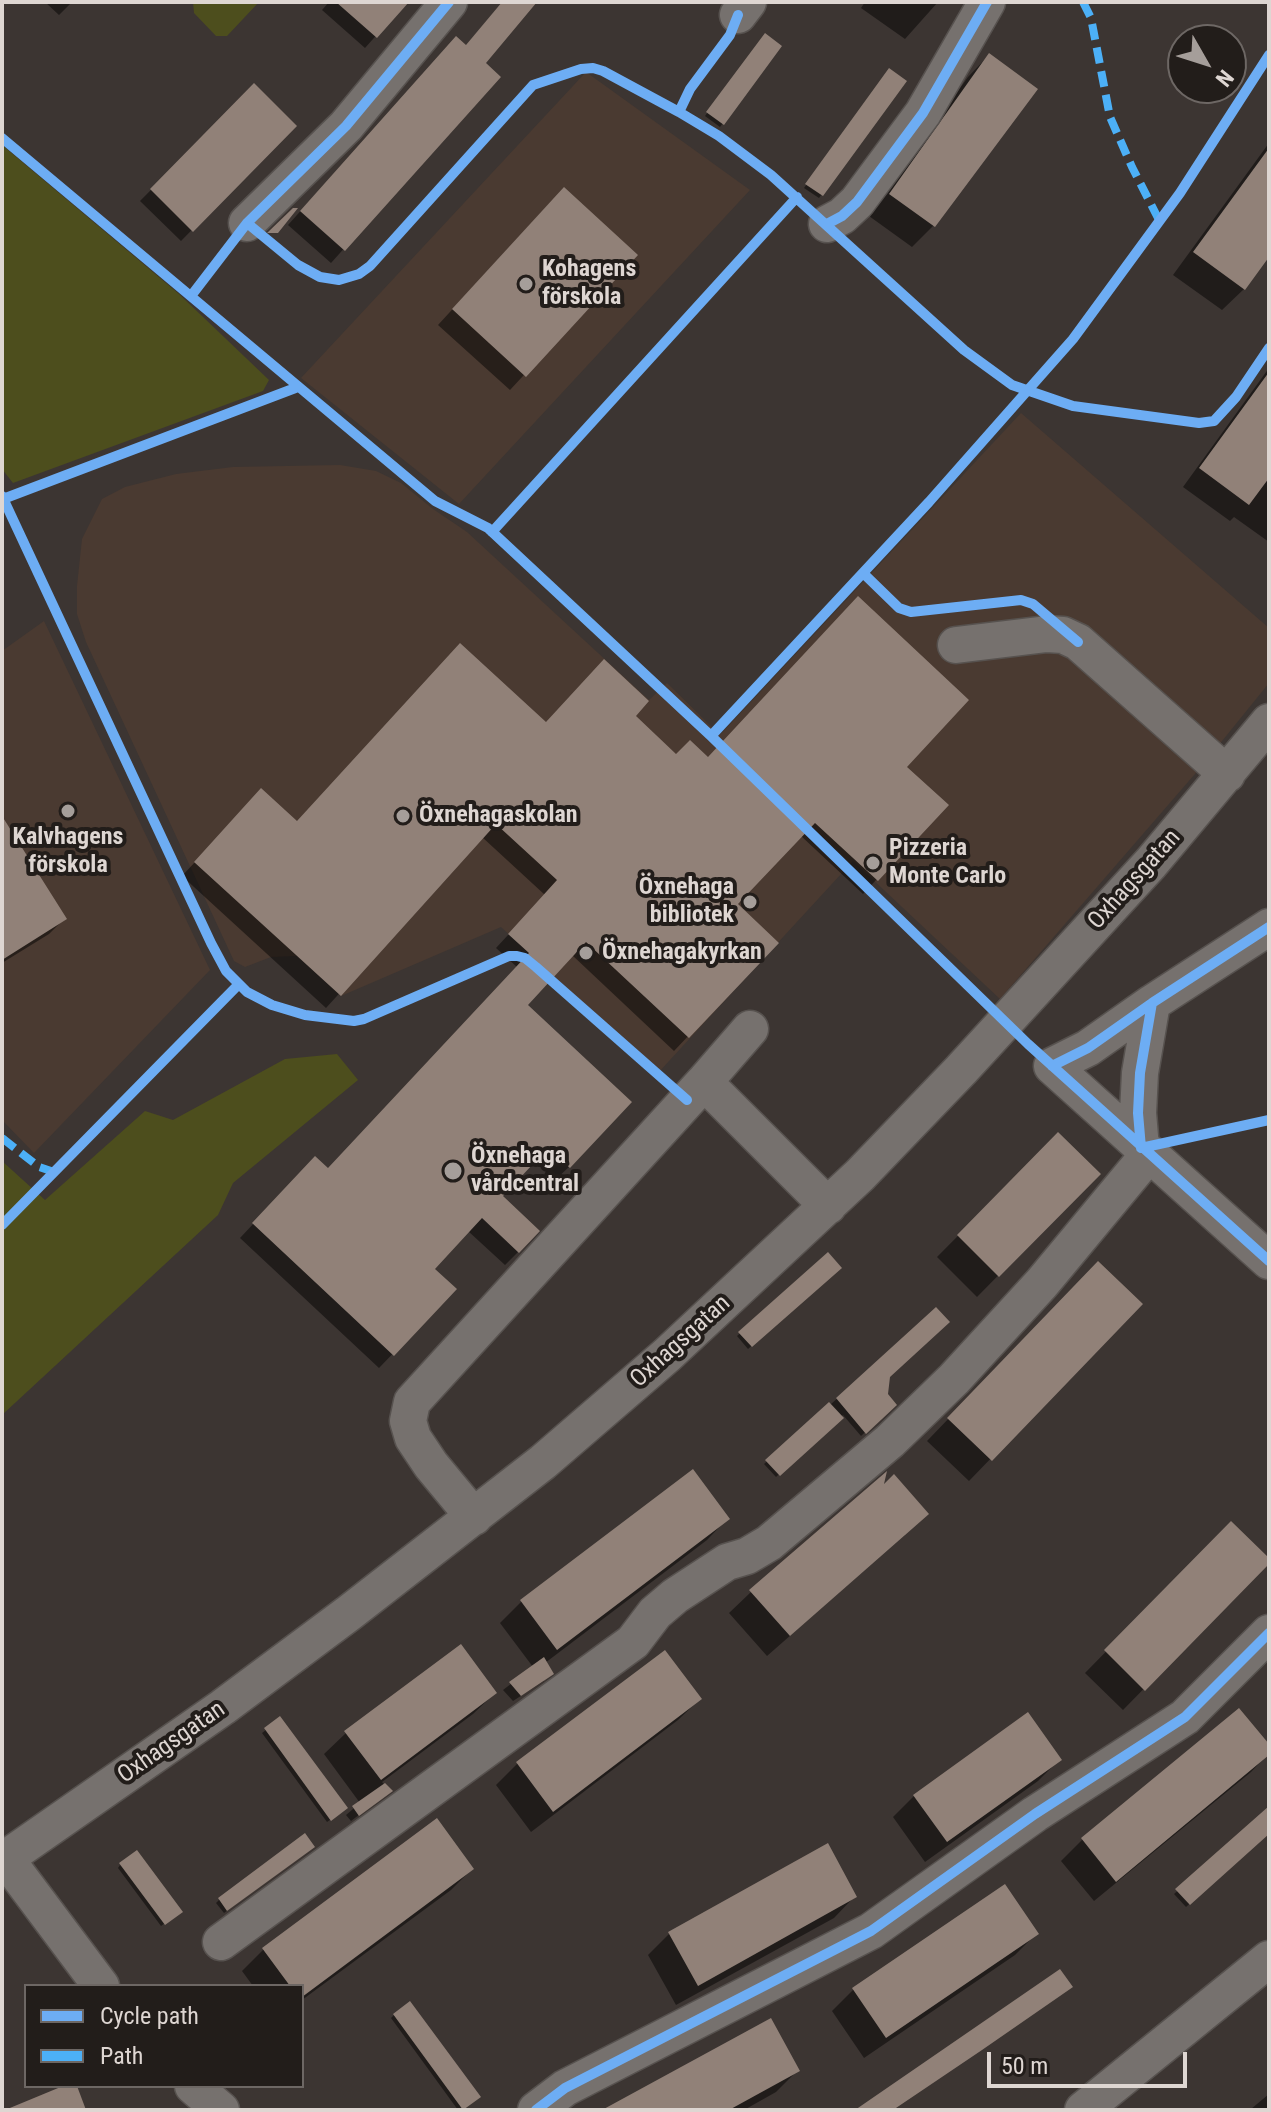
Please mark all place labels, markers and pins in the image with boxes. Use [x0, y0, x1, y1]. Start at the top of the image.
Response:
place label: Kohagens förskola [542, 256, 636, 312]
marker: Kohagens förskola [517, 275, 535, 293]
marker: Kalvhagens förskola [59, 802, 77, 820]
place label: Öxnehagaskolan [419, 802, 578, 830]
marker: Öxnehagaskolan [394, 807, 412, 825]
place label: Kalvhagens förskola [13, 824, 123, 880]
place label: Pizzeria Monte Carlo [889, 835, 1006, 891]
marker: Pizzeria Monte Carlo [864, 854, 882, 872]
place label: Öxnehaga bibliotek [639, 874, 734, 930]
marker: Öxnehaga bibliotek [741, 893, 759, 911]
place label: Öxnehagakyrkan [602, 939, 762, 967]
marker: Öxnehagakyrkan [577, 944, 595, 962]
place label: Öxnehaga vårdcentral [471, 1143, 579, 1199]
marker: Öxnehaga vårdcentral [442, 1160, 464, 1182]

